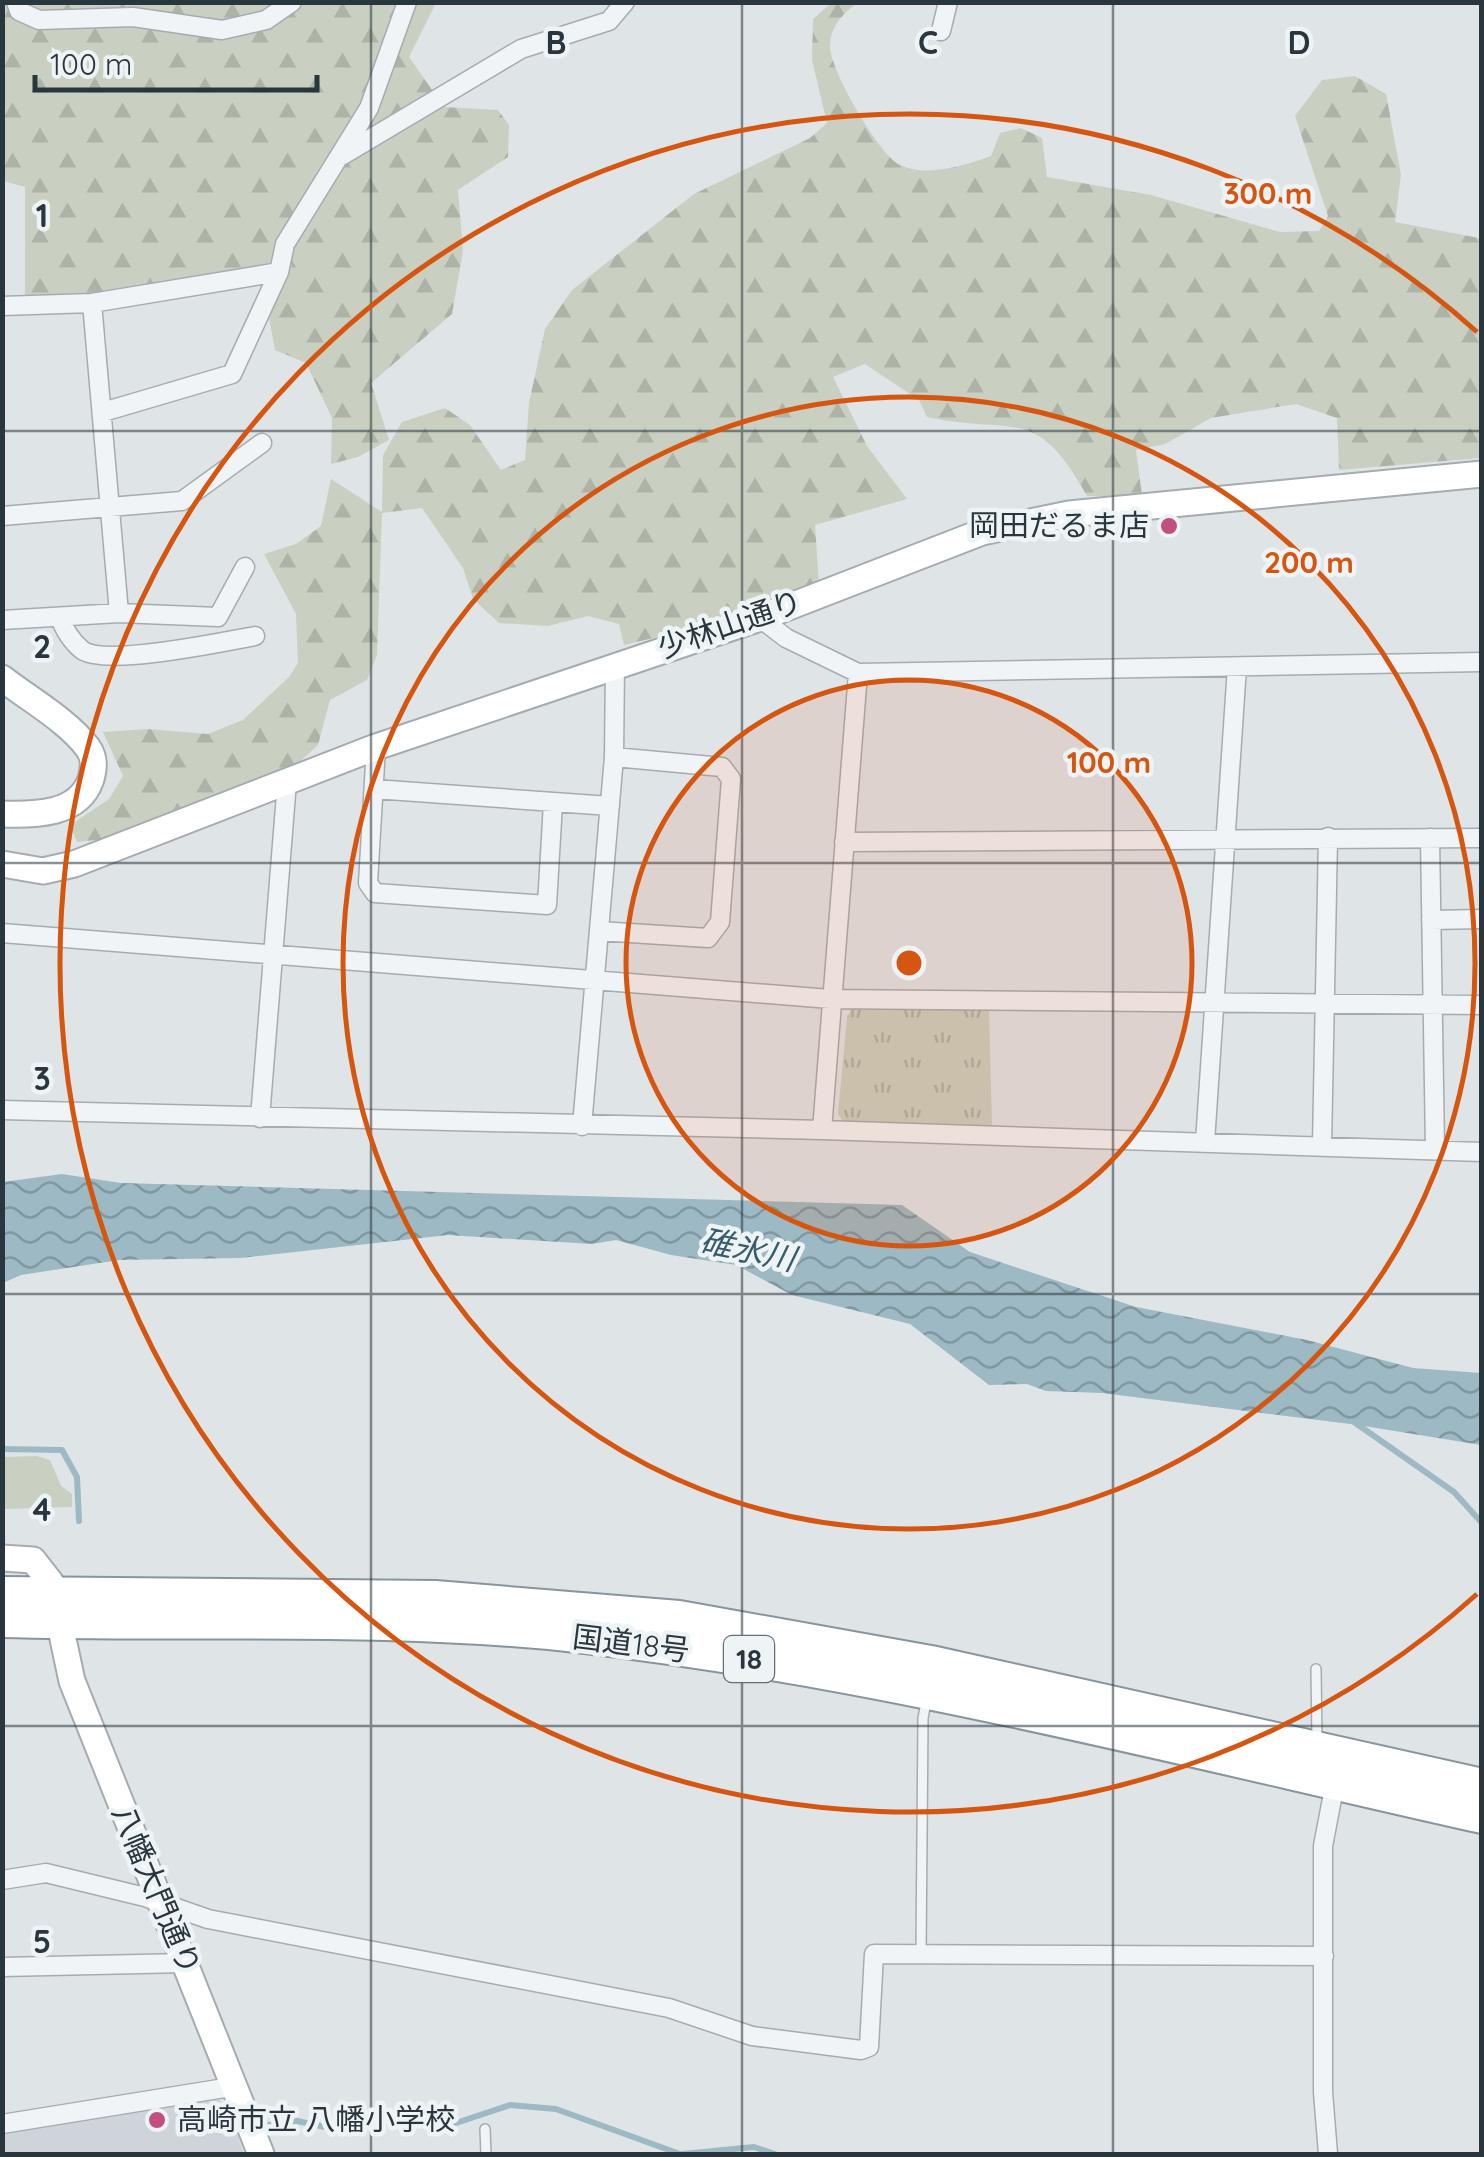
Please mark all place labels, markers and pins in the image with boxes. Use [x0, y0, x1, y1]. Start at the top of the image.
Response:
place label: 岡田だるま店 [969, 506, 1149, 544]
marker: 岡田だるま店 [1158, 515, 1180, 537]
centre of rings [891, 945, 927, 981]
place label: 高崎市立 八幡小学校 [177, 2100, 455, 2138]
marker: 高崎市立 八幡小学校 [146, 2109, 168, 2131]

